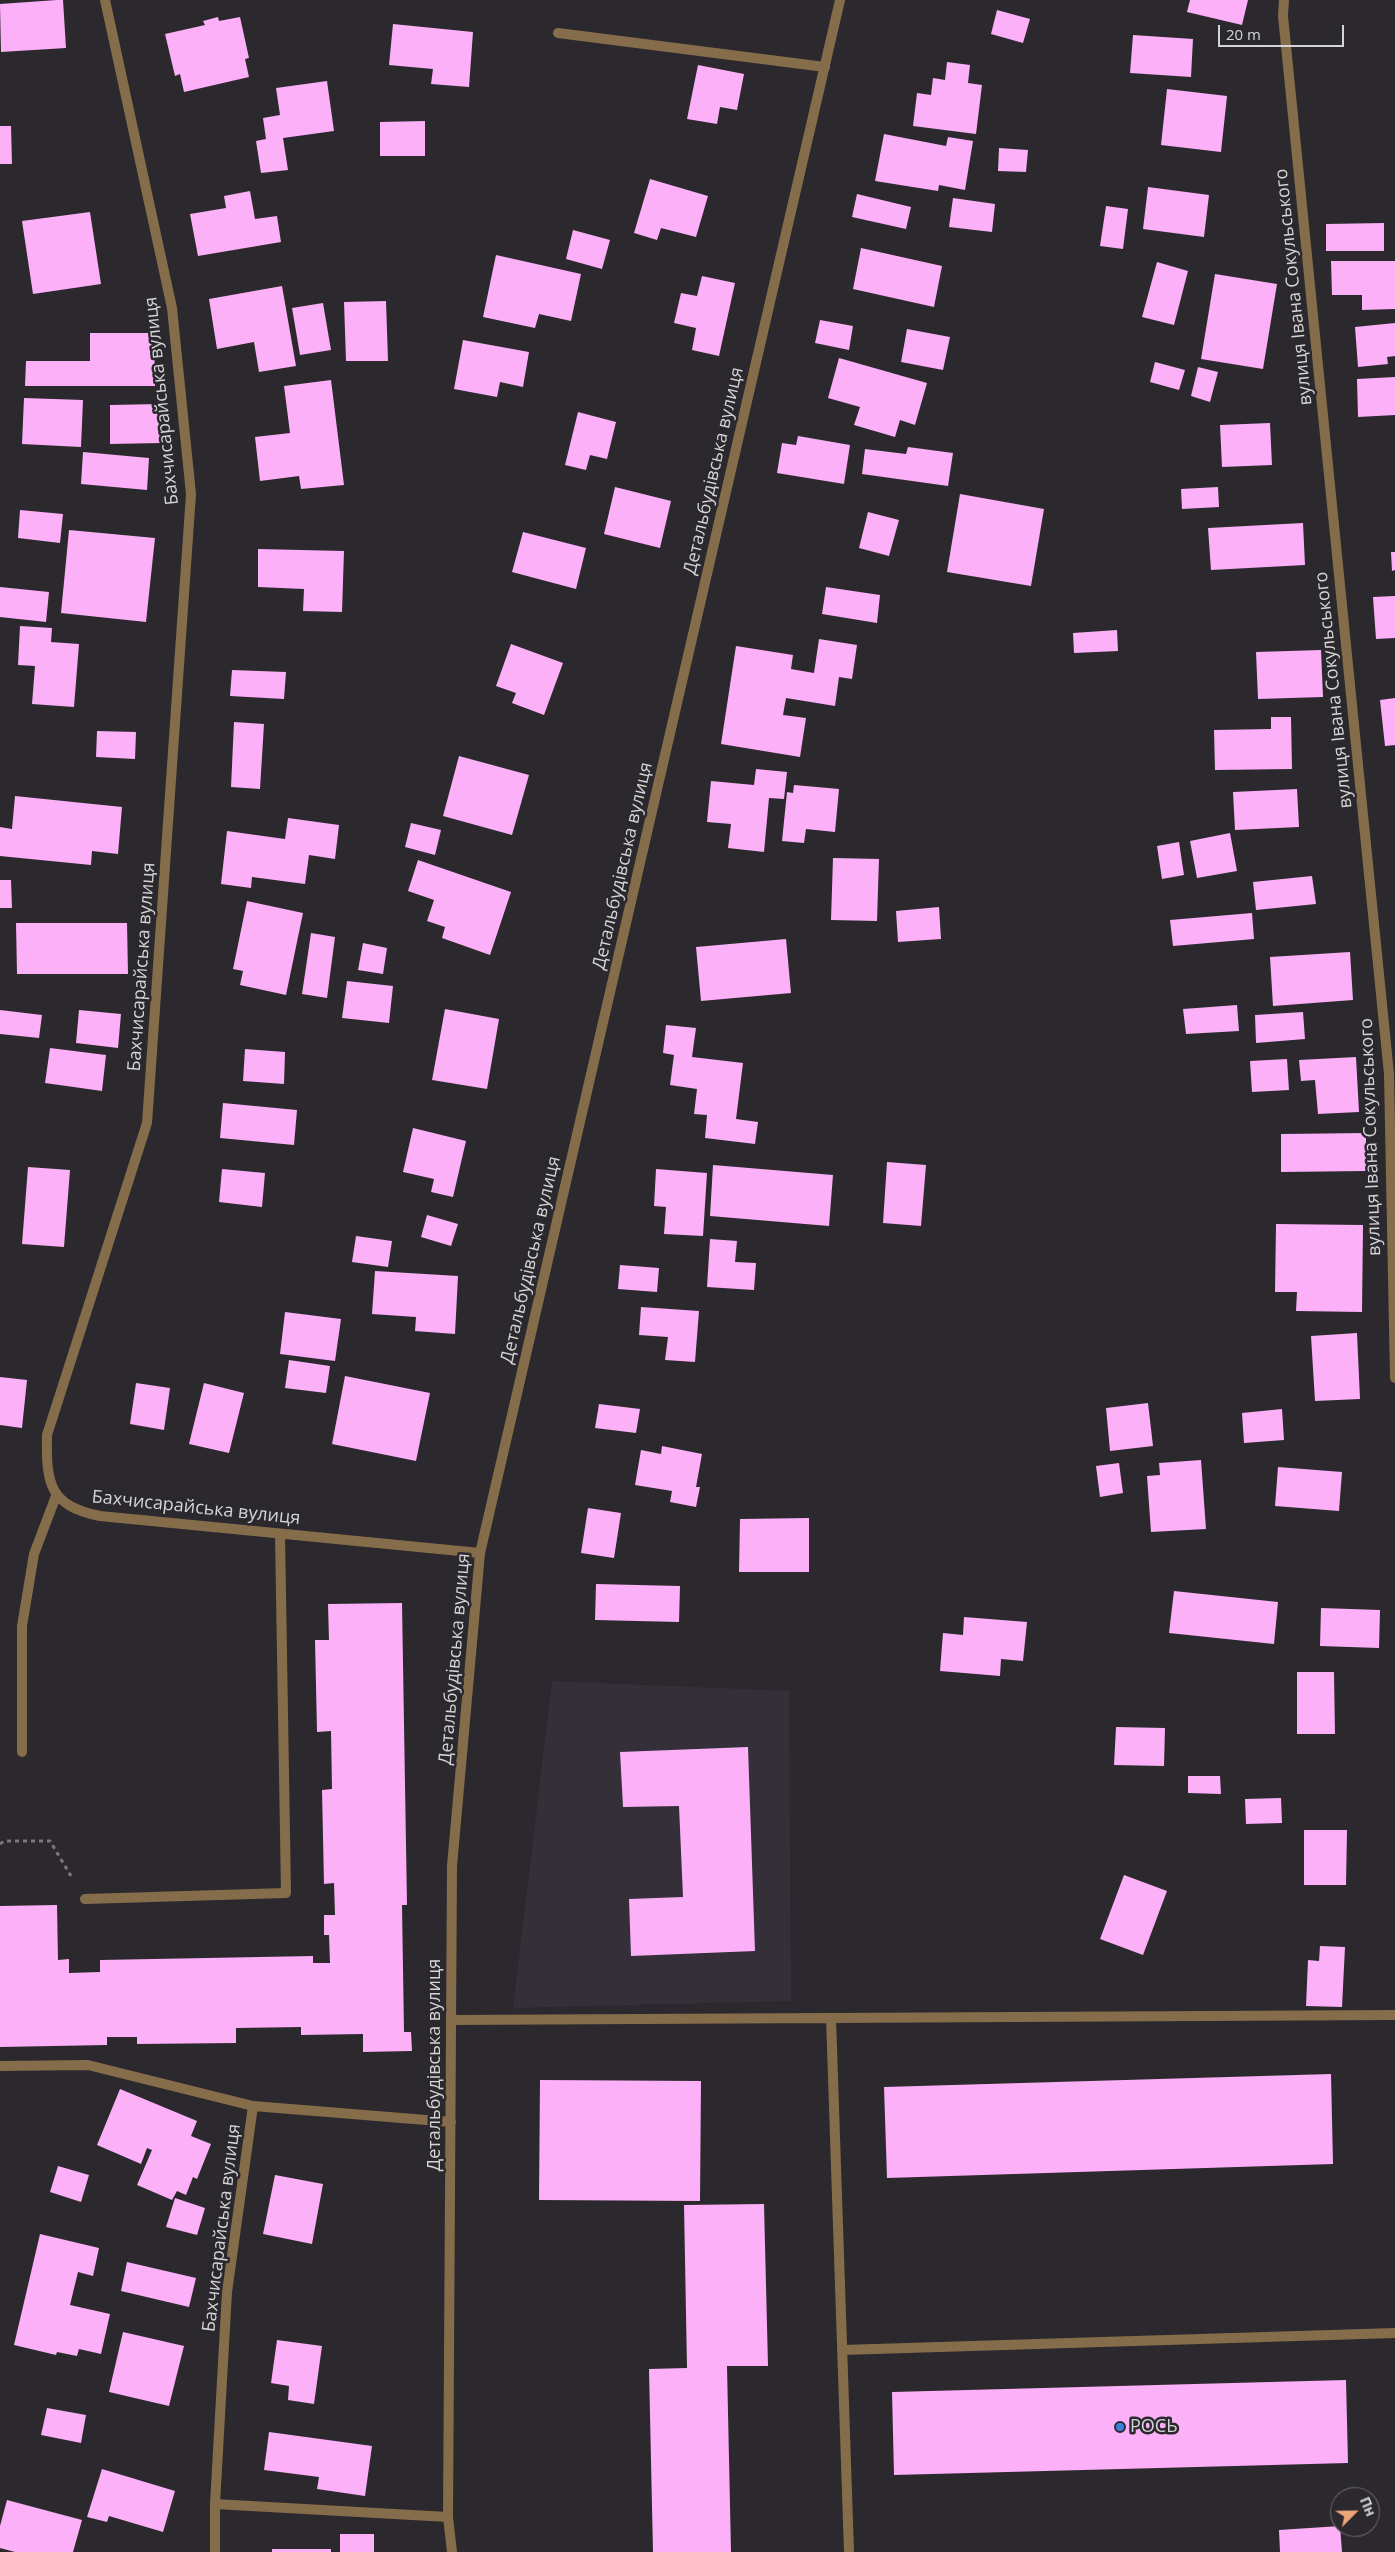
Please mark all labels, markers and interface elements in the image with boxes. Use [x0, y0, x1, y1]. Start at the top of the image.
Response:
scale bar [1220, 15, 1346, 47]
text: 20 m [1226, 24, 1261, 44]
street label: вулиця Івана Сокульського [1271, 168, 1317, 406]
street label: Бахчисарайська вулиця [140, 296, 184, 506]
street label: Детальбудівська вулиця [680, 365, 748, 577]
street label: вулиця Івана Сокульського [1311, 571, 1357, 809]
street label: Детальбудівська вулиця [589, 760, 657, 972]
street label: Бахчисарайська вулиця [124, 862, 160, 1072]
street label: вулиця Івана Сокульського [1356, 1018, 1386, 1256]
street label: Детальбудівська вулиця [497, 1154, 565, 1366]
street label: Бахчисарайська вулиця [91, 1486, 301, 1530]
street label: Детальбудівська вулиця [435, 1552, 475, 1766]
street label: Детальбудівська вулиця [424, 1959, 446, 2171]
street label: Бахчисарайська вулиця [199, 2123, 245, 2333]
place label: РОСЬ [1130, 2416, 1178, 2438]
marker: РОСЬ [1114, 2421, 1126, 2433]
north arrow [1330, 2487, 1380, 2537]
text: Пн [1356, 2494, 1381, 2519]

